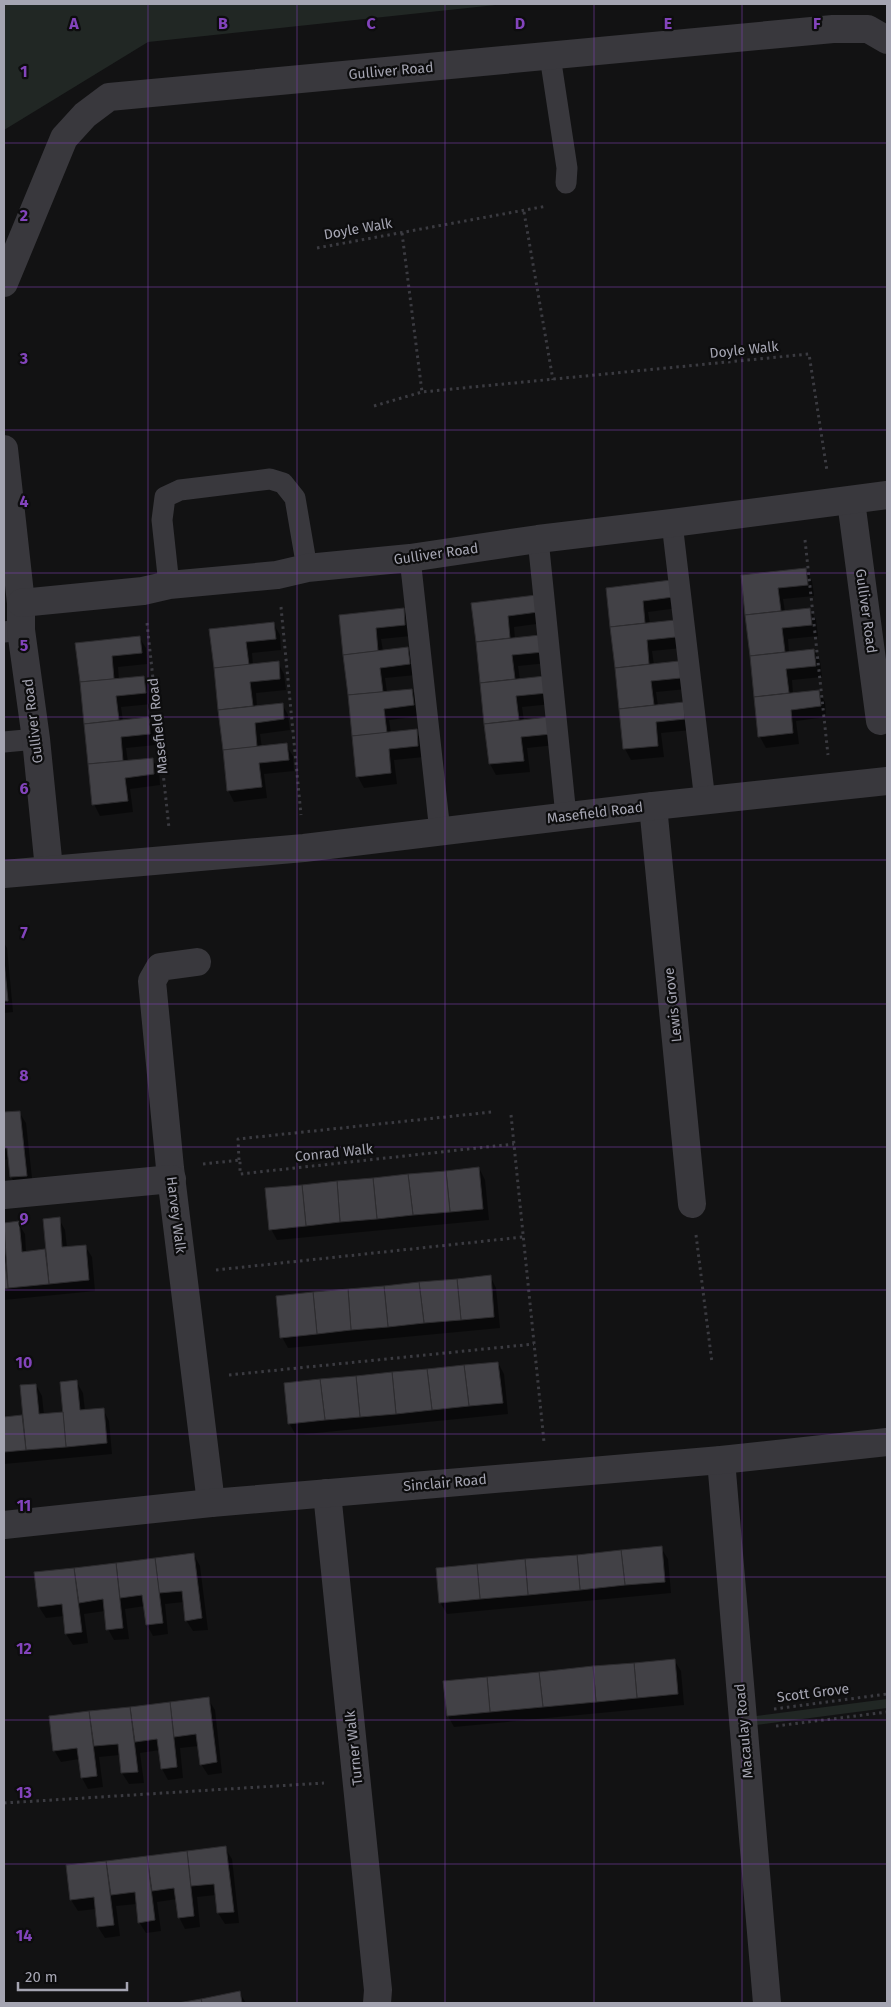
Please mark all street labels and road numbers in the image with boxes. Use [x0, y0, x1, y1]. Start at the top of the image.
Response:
street label: Gulliver Road [348, 59, 434, 83]
street label: Doyle Walk [322, 214, 394, 243]
street label: Doyle Walk [709, 338, 780, 362]
street label: Gulliver Road [393, 540, 479, 568]
street label: Gulliver Road [852, 568, 880, 654]
street label: Masefield Road [144, 677, 172, 775]
street label: Gulliver Road [19, 678, 47, 764]
street label: Masefield Road [546, 799, 644, 827]
street label: Lewis Grove [661, 967, 685, 1043]
street label: Conrad Walk [294, 1140, 375, 1166]
street label: Harvey Walk [163, 1176, 189, 1255]
street label: Sinclair Road [403, 1471, 487, 1495]
street label: Scott Grove [776, 1680, 850, 1706]
street label: Macaulay Road [731, 1683, 757, 1779]
street label: Turner Walk [342, 1709, 366, 1786]

